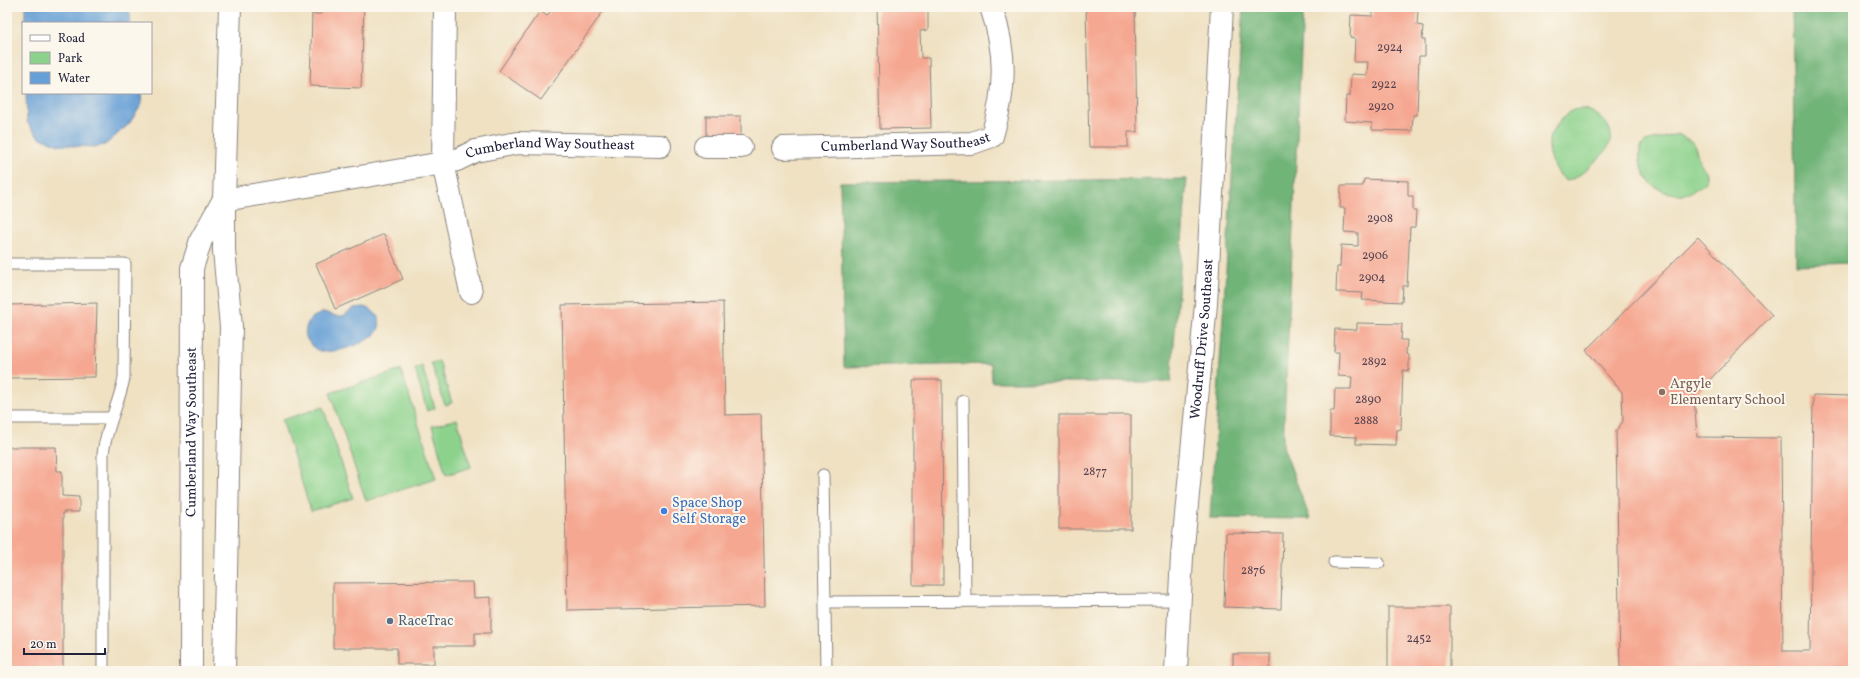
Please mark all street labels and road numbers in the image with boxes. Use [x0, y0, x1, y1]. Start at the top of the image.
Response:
street label: Cumberland Way Southeast [821, 128, 993, 156]
street label: Cumberland Way Southeast [462, 134, 635, 164]
street label: Woodruff Drive Southeast [1186, 258, 1218, 420]
street label: Cumberland Way Southeast [182, 347, 201, 517]

